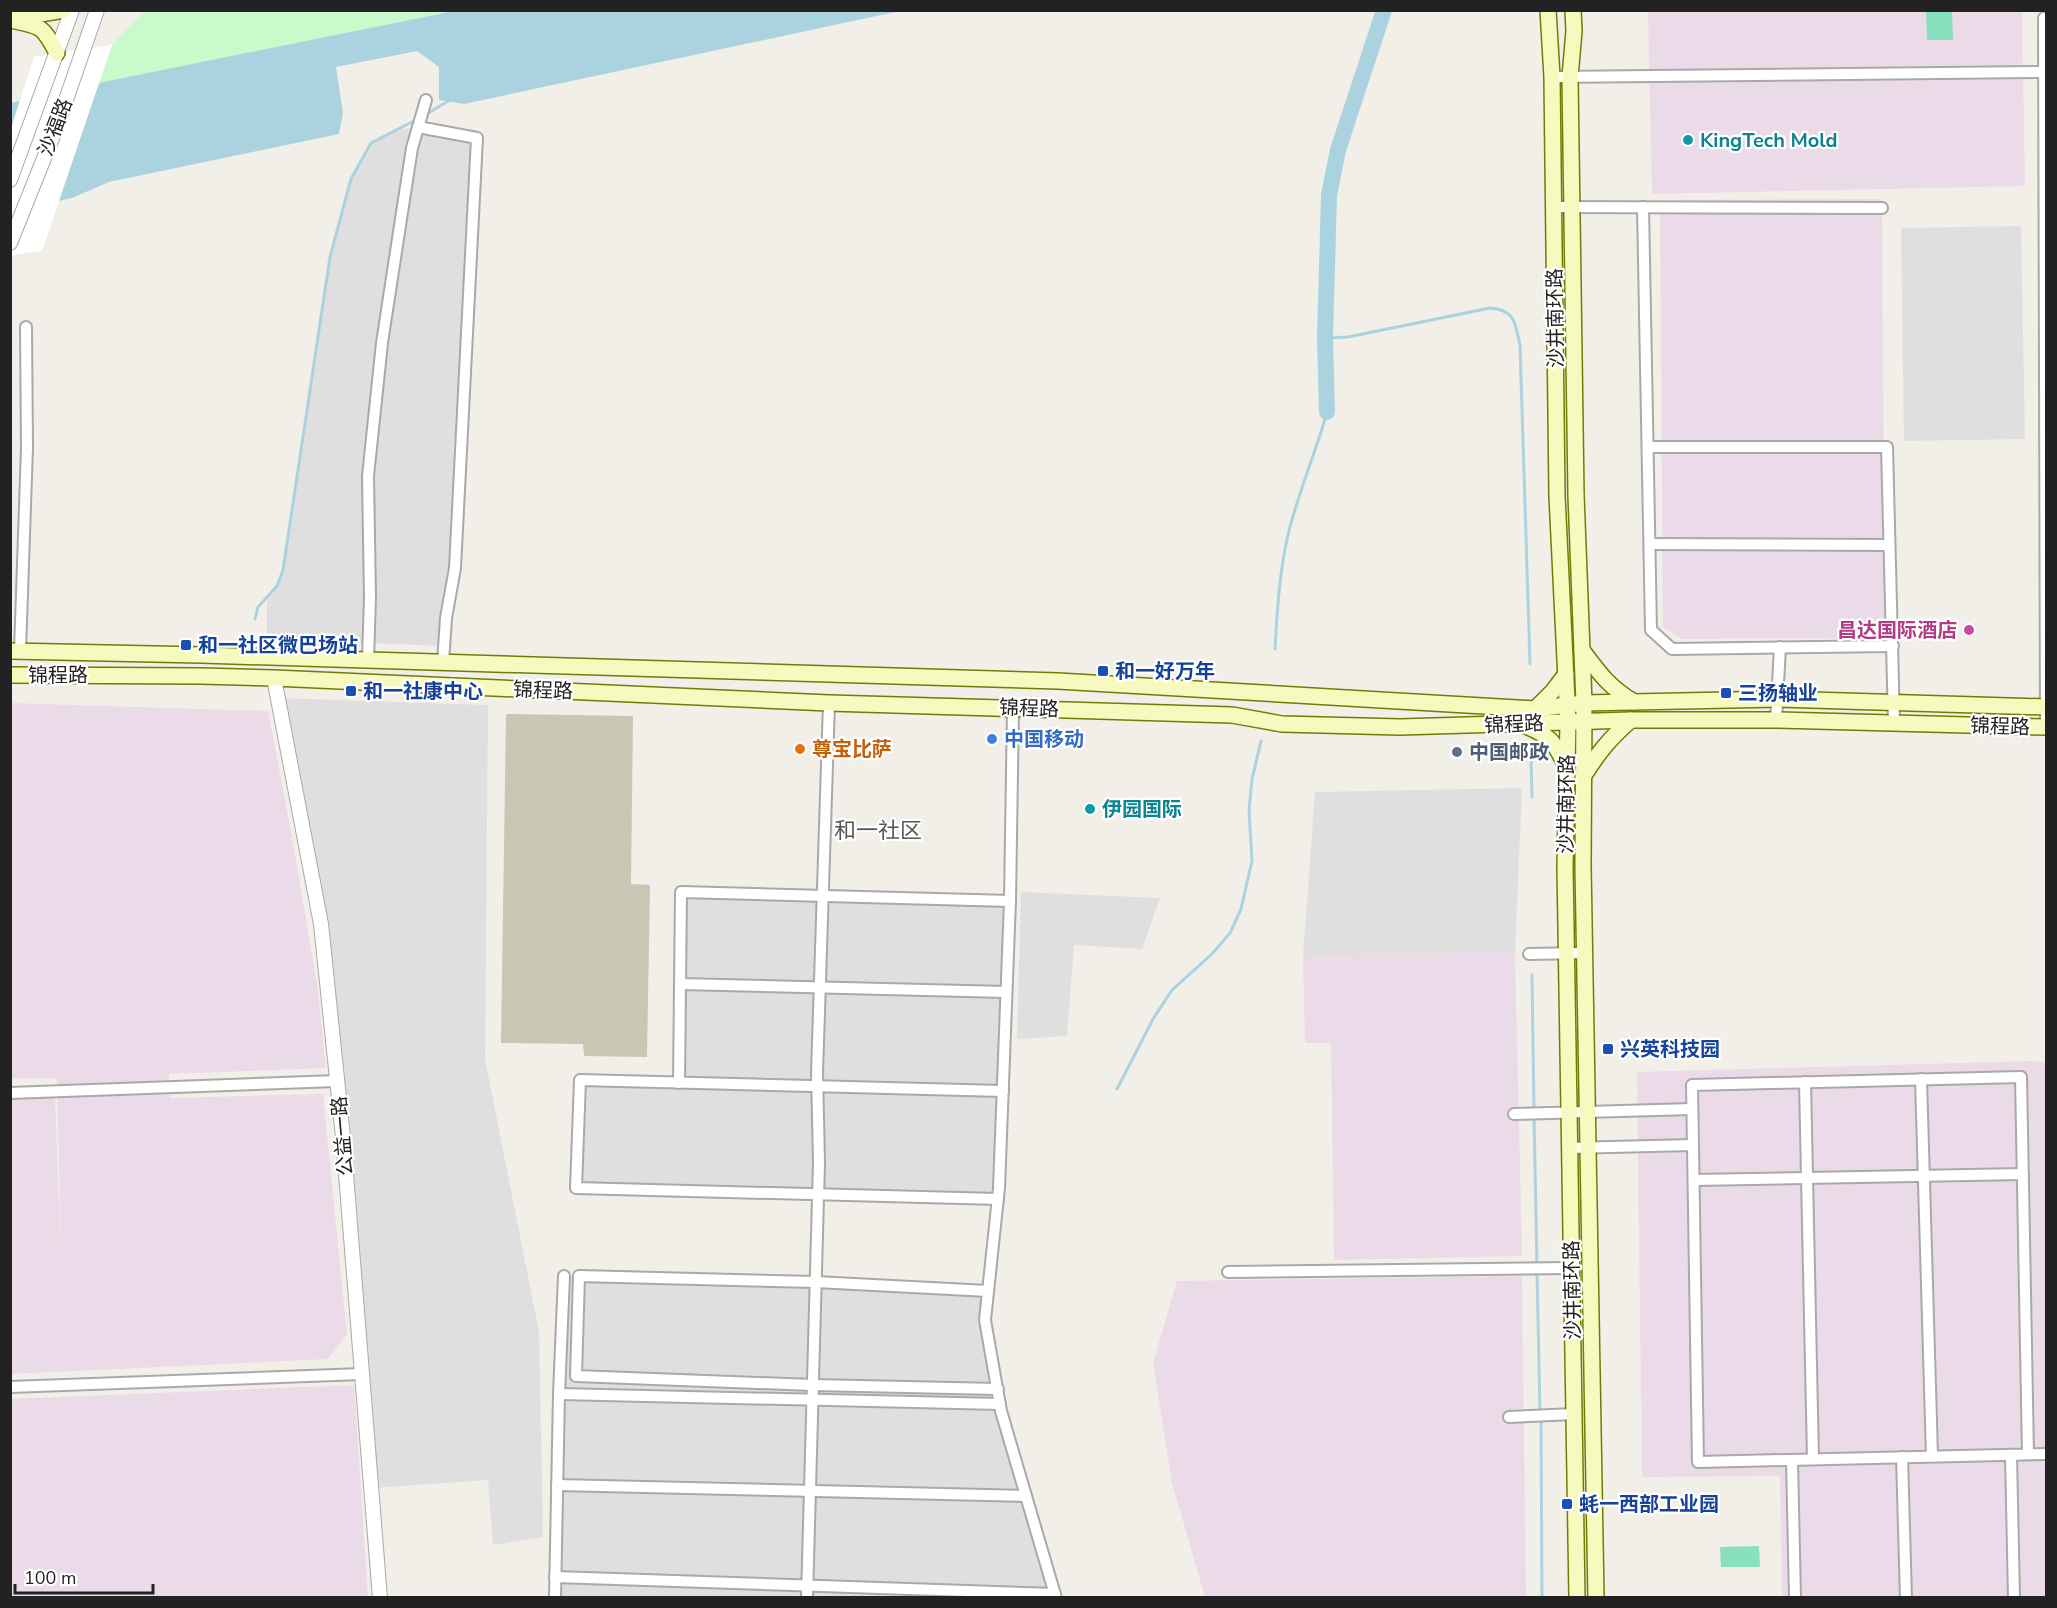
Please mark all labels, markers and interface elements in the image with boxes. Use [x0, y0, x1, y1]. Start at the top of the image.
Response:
street label: 沙福路 [32, 94, 79, 160]
place label: KingTech Mold [1700, 127, 1838, 154]
marker: KingTech Mold [1681, 133, 1695, 147]
street label: 沙井南环路 [1541, 268, 1570, 368]
place label: 昌达国际酒店 [1837, 617, 1957, 644]
marker: 昌达国际酒店 [1962, 623, 1976, 637]
place label: 和一社区微巴场站 [198, 632, 358, 659]
marker: 和一社区微巴场站 [179, 638, 193, 652]
place label: 和一好万年 [1115, 658, 1215, 685]
street label: 锦程路 [28, 662, 88, 689]
marker: 和一好万年 [1096, 664, 1110, 678]
street label: 锦程路 [513, 676, 573, 705]
place label: 和一社康中心 [363, 678, 483, 705]
place label: 三扬轴业 [1738, 680, 1818, 707]
marker: 和一社康中心 [344, 684, 358, 698]
marker: 三扬轴业 [1719, 686, 1733, 700]
street label: 锦程路 [999, 694, 1059, 723]
street label: 锦程路 [1483, 709, 1545, 740]
street label: 锦程路 [1970, 712, 2030, 741]
place label: 中国移动 [1004, 726, 1084, 753]
marker: 中国移动 [985, 732, 999, 746]
place label: 尊宝比萨 [812, 736, 892, 763]
place label: 中国邮政 [1469, 739, 1549, 766]
marker: 尊宝比萨 [793, 742, 807, 756]
marker: 中国邮政 [1450, 745, 1464, 759]
street label: 沙井南环路 [1552, 754, 1581, 854]
place label: 伊园国际 [1102, 796, 1182, 823]
marker: 伊园国际 [1083, 802, 1097, 816]
district label: 和一社区 [834, 816, 922, 846]
place label: 兴英科技园 [1620, 1036, 1720, 1063]
marker: 兴英科技园 [1601, 1042, 1615, 1056]
street label: 公益一路 [326, 1095, 359, 1177]
street label: 沙井南环路 [1558, 1240, 1587, 1340]
place label: 蚝一西部工业园 [1579, 1491, 1719, 1518]
marker: 蚝一西部工业园 [1560, 1497, 1574, 1511]
scale bar [15, 1557, 153, 1595]
text: 100 m [24, 1566, 76, 1590]

